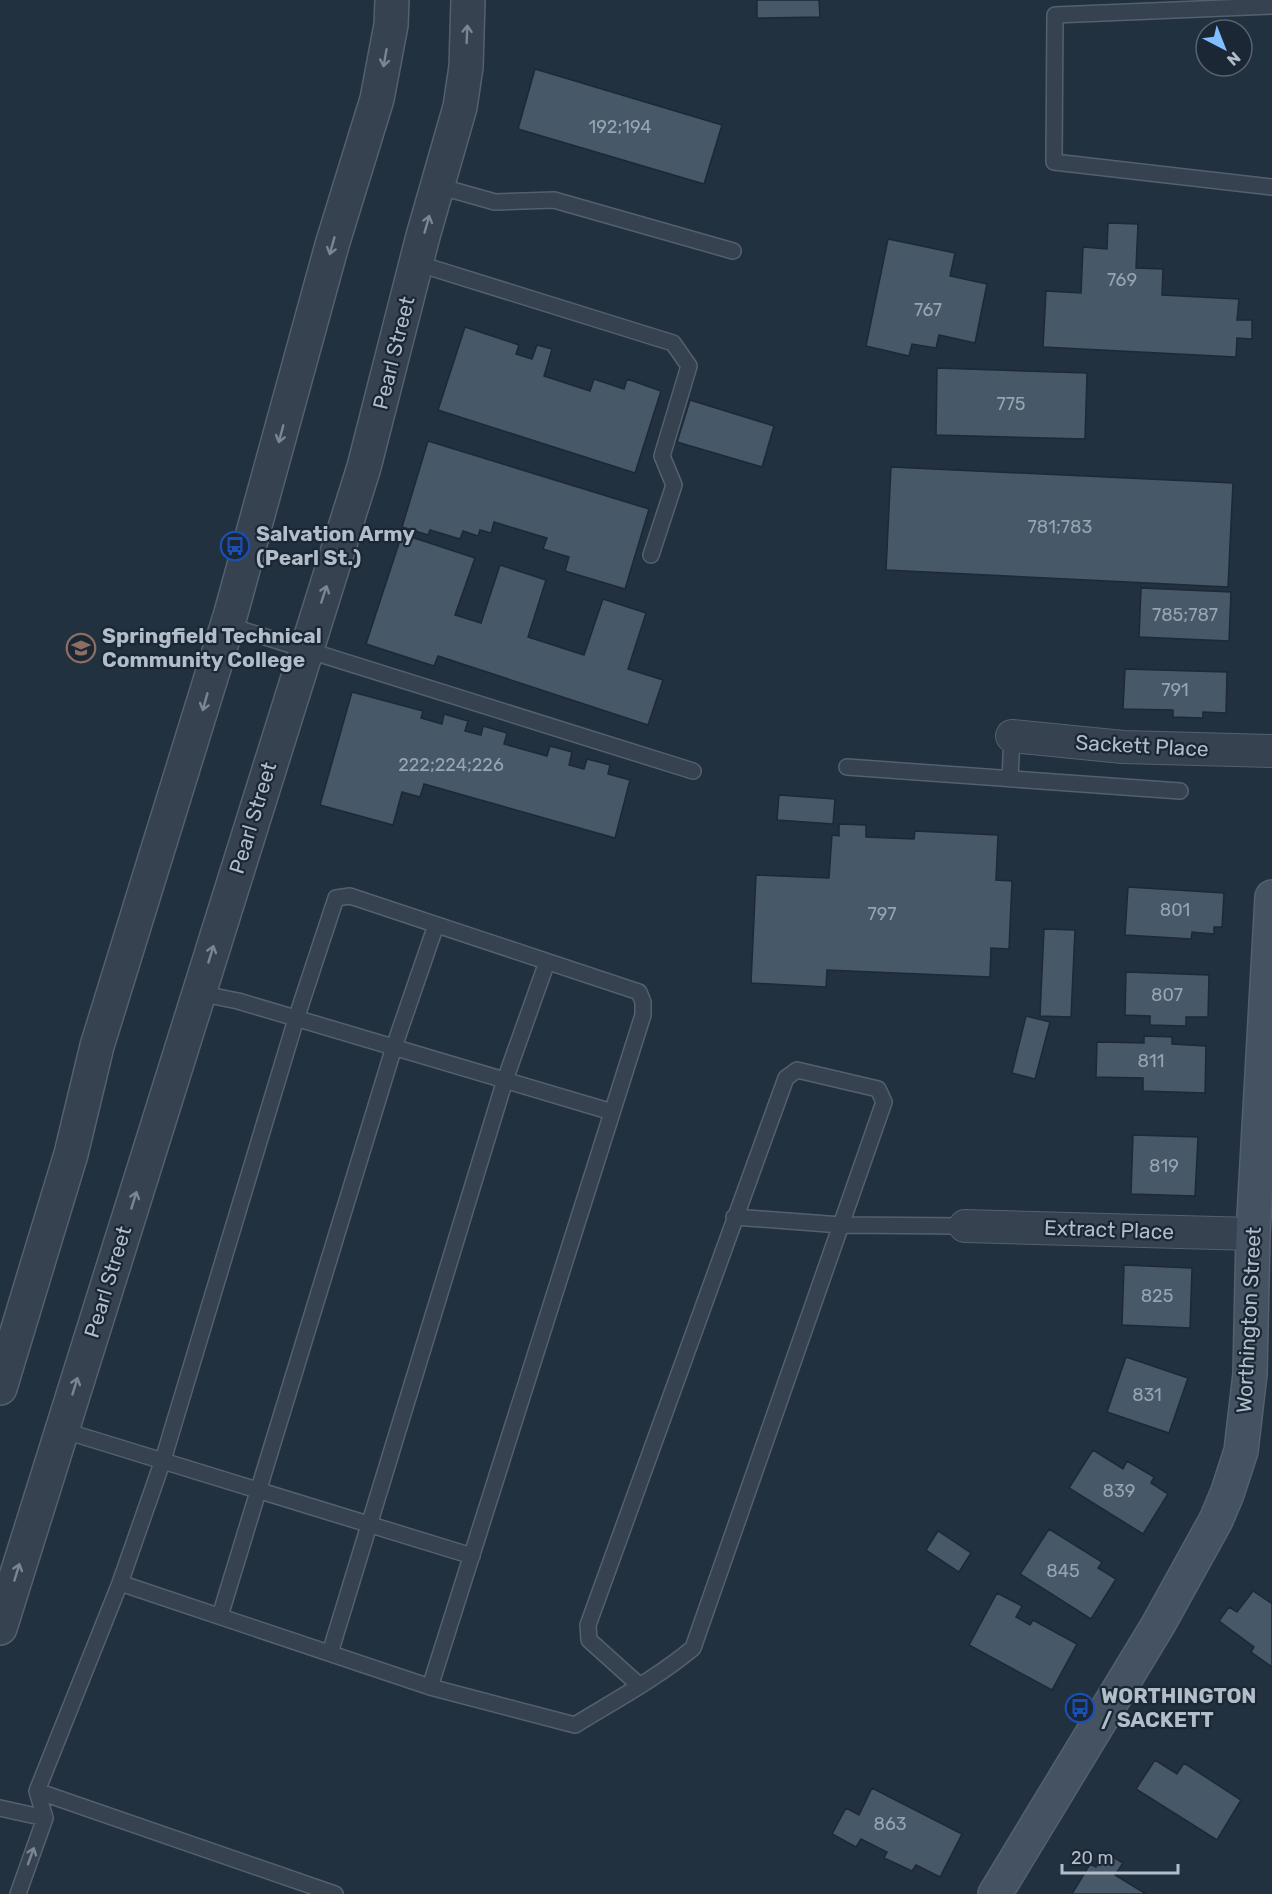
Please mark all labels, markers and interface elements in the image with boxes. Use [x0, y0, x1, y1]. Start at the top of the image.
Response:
north arrow [1194, 18, 1254, 78]
one-way arrow [461, 25, 473, 45]
one-way arrow [379, 48, 390, 67]
text: N [1223, 48, 1244, 70]
house number: 192;194 [588, 116, 652, 138]
one-way arrow [421, 215, 433, 234]
one-way arrow [326, 236, 338, 255]
house number: 769 [1107, 269, 1137, 291]
street label: Pearl Street [367, 294, 420, 412]
house number: 767 [914, 299, 942, 321]
house number: 775 [996, 393, 1026, 415]
one-way arrow [275, 424, 287, 443]
house number: 781;783 [1028, 516, 1092, 538]
place label: Salvation Army (Pearl St.) [256, 521, 415, 570]
bus stop icon: Salvation Army (Pearl St.) [219, 530, 251, 562]
one-way arrow [319, 585, 330, 604]
house number: 785;787 [1152, 604, 1218, 626]
place label: Springfield Technical Community College [102, 623, 322, 672]
school or university icon: Springfield Technical Community College [65, 632, 97, 664]
house number: 791 [1161, 679, 1189, 701]
one-way arrow [199, 692, 210, 711]
street label: Sackett Place [1075, 730, 1209, 761]
house number: 222;224;226 [398, 754, 504, 776]
street label: Pearl Street [224, 759, 281, 877]
house number: 801 [1160, 899, 1190, 921]
house number: 797 [867, 903, 897, 925]
one-way arrow [206, 945, 217, 964]
house number: 807 [1151, 984, 1183, 1006]
house number: 811 [1138, 1050, 1164, 1072]
house number: 819 [1149, 1155, 1179, 1177]
one-way arrow [129, 1191, 140, 1210]
street label: Extract Place [1044, 1215, 1174, 1244]
street label: Pearl Street [79, 1223, 136, 1341]
street label: Worthington Street [1231, 1226, 1266, 1414]
house number: 825 [1141, 1285, 1173, 1307]
one-way arrow [71, 1377, 82, 1396]
house number: 831 [1132, 1384, 1162, 1406]
house number: 839 [1103, 1480, 1135, 1502]
house number: 845 [1046, 1560, 1080, 1582]
one-way arrow [13, 1563, 24, 1582]
place label: WORTHINGTON / SACKETT [1101, 1683, 1256, 1732]
bus stop icon: WORTHINGTON / SACKETT [1064, 1692, 1096, 1724]
house number: 863 [873, 1813, 907, 1835]
scale bar [1062, 1837, 1178, 1875]
one-way arrow [27, 1847, 38, 1866]
text: 20 m [1071, 1847, 1113, 1869]

